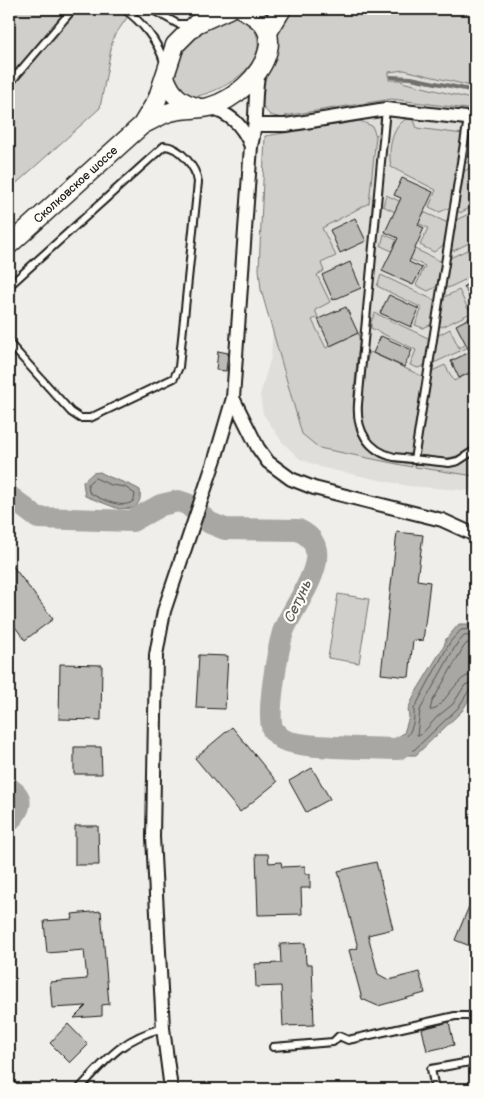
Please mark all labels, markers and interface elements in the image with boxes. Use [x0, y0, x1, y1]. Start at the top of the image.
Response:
street label: Сколковское шоссе [31, 143, 121, 227]
water label: Сетунь [281, 577, 315, 625]

